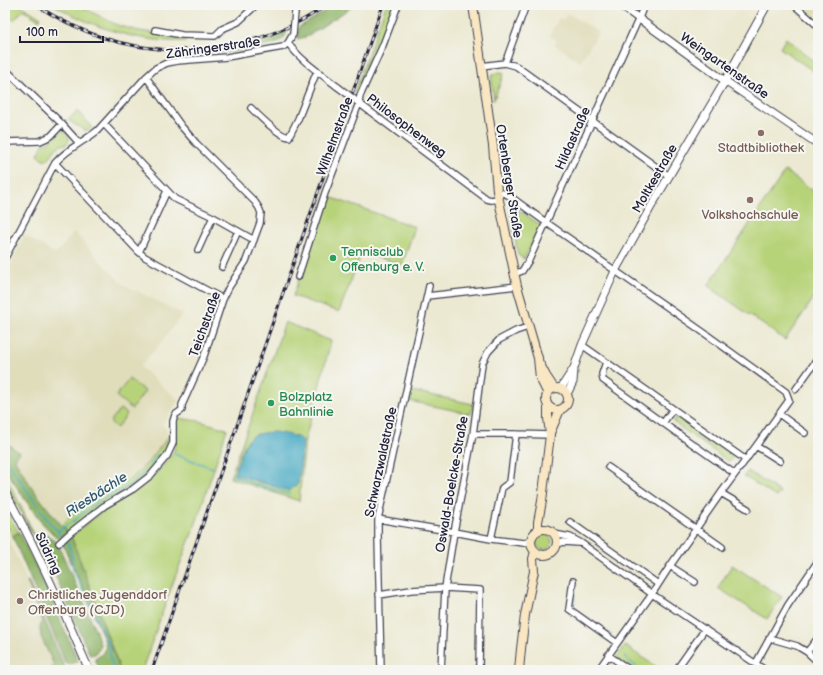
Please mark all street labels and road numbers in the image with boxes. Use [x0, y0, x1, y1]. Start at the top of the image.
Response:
street label: Weingartenstraße [677, 29, 772, 103]
street label: Zähringerstraße [164, 33, 261, 63]
street label: Philosophenweg [363, 91, 450, 161]
street label: Wilhelmstraße [313, 94, 357, 178]
street label: Hildastraße [552, 104, 594, 172]
street label: Ortenberger Straße [492, 123, 526, 239]
street label: Moltkestraße [629, 141, 681, 216]
street label: Teichstraße [186, 289, 224, 359]
street label: Schwarzwaldstraße [361, 405, 401, 519]
street label: Oswald-Boelcke-Straße [432, 414, 472, 554]
street label: Südring [31, 530, 65, 577]

